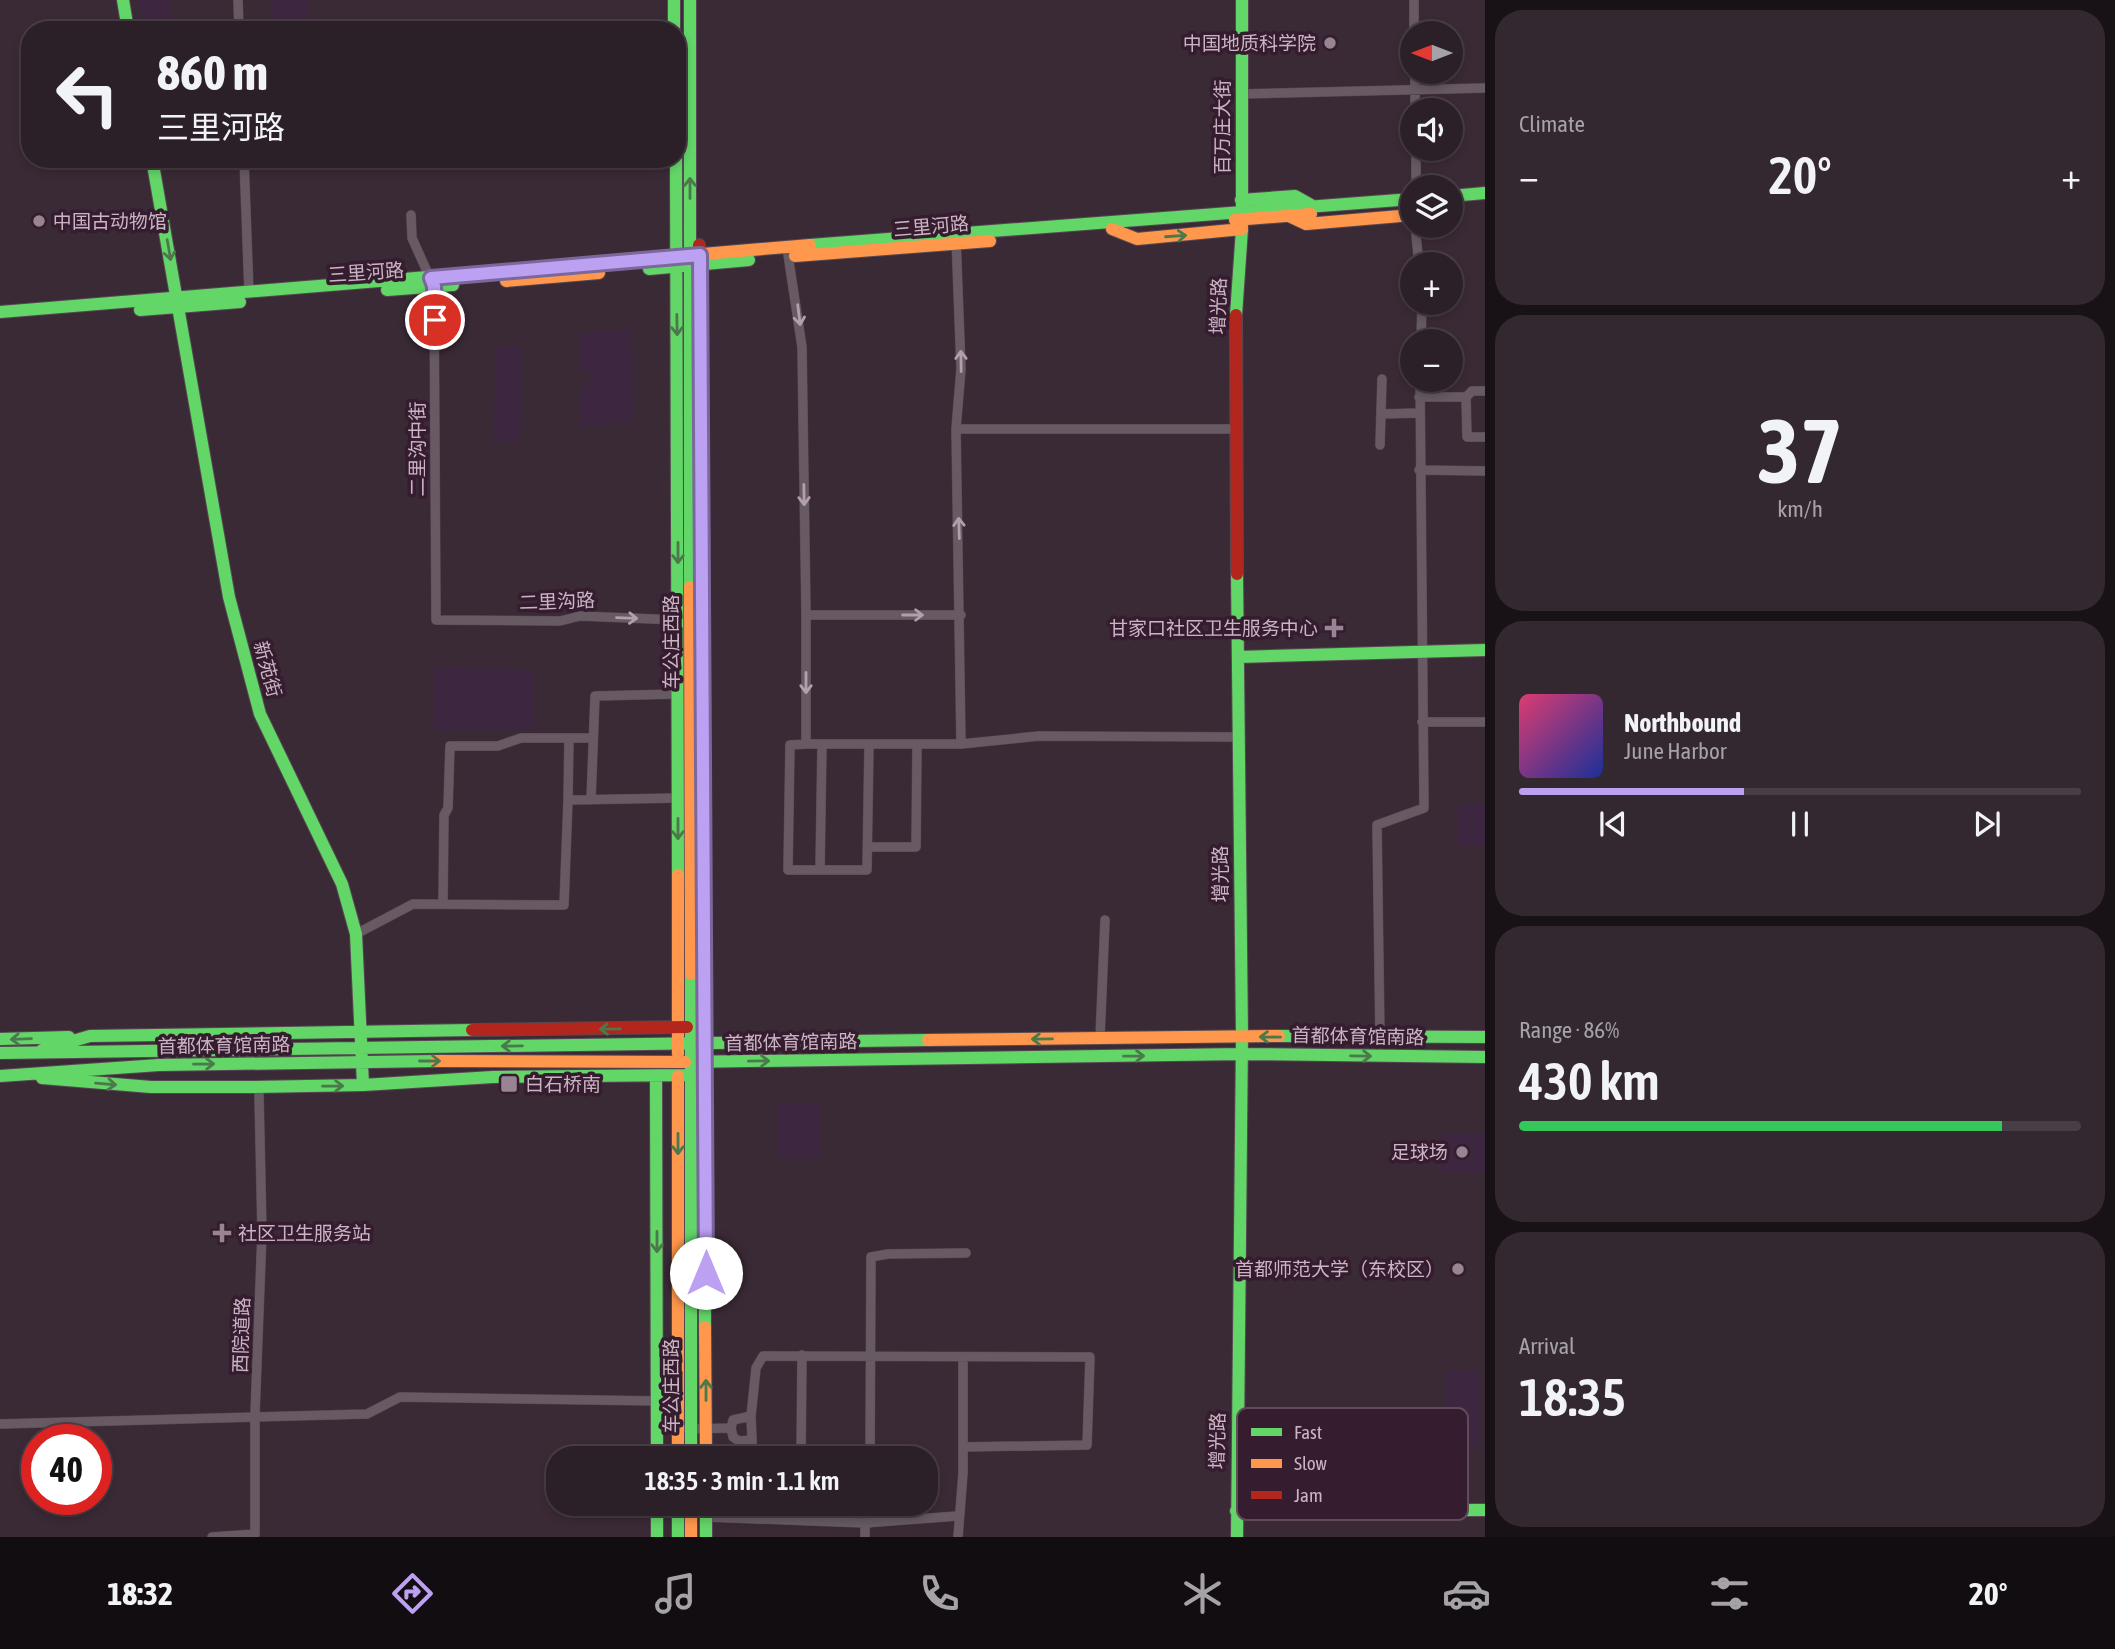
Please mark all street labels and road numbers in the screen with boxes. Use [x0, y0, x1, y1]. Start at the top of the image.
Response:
street label: 百万庄大街 [1211, 79, 1233, 175]
street label: 三里河路 [892, 212, 970, 240]
street label: 三里河路 [327, 258, 405, 286]
street label: 增光路 [1206, 277, 1230, 335]
street label: 二里沟中街 [406, 401, 428, 497]
street label: 二里沟路 [519, 589, 595, 613]
street label: 车公庄西路 [660, 594, 682, 690]
street label: 新苑街 [250, 639, 286, 699]
street label: 增光路 [1209, 845, 1231, 903]
street label: 首都体育馆南路 [1291, 1024, 1425, 1048]
street label: 首都体育馆南路 [724, 1030, 858, 1054]
street label: 首都体育馆南路 [157, 1033, 291, 1057]
street label: 西院道路 [229, 1297, 253, 1373]
street label: 车公庄西路 [660, 1338, 682, 1434]
street label: 增光路 [1206, 1412, 1228, 1470]

